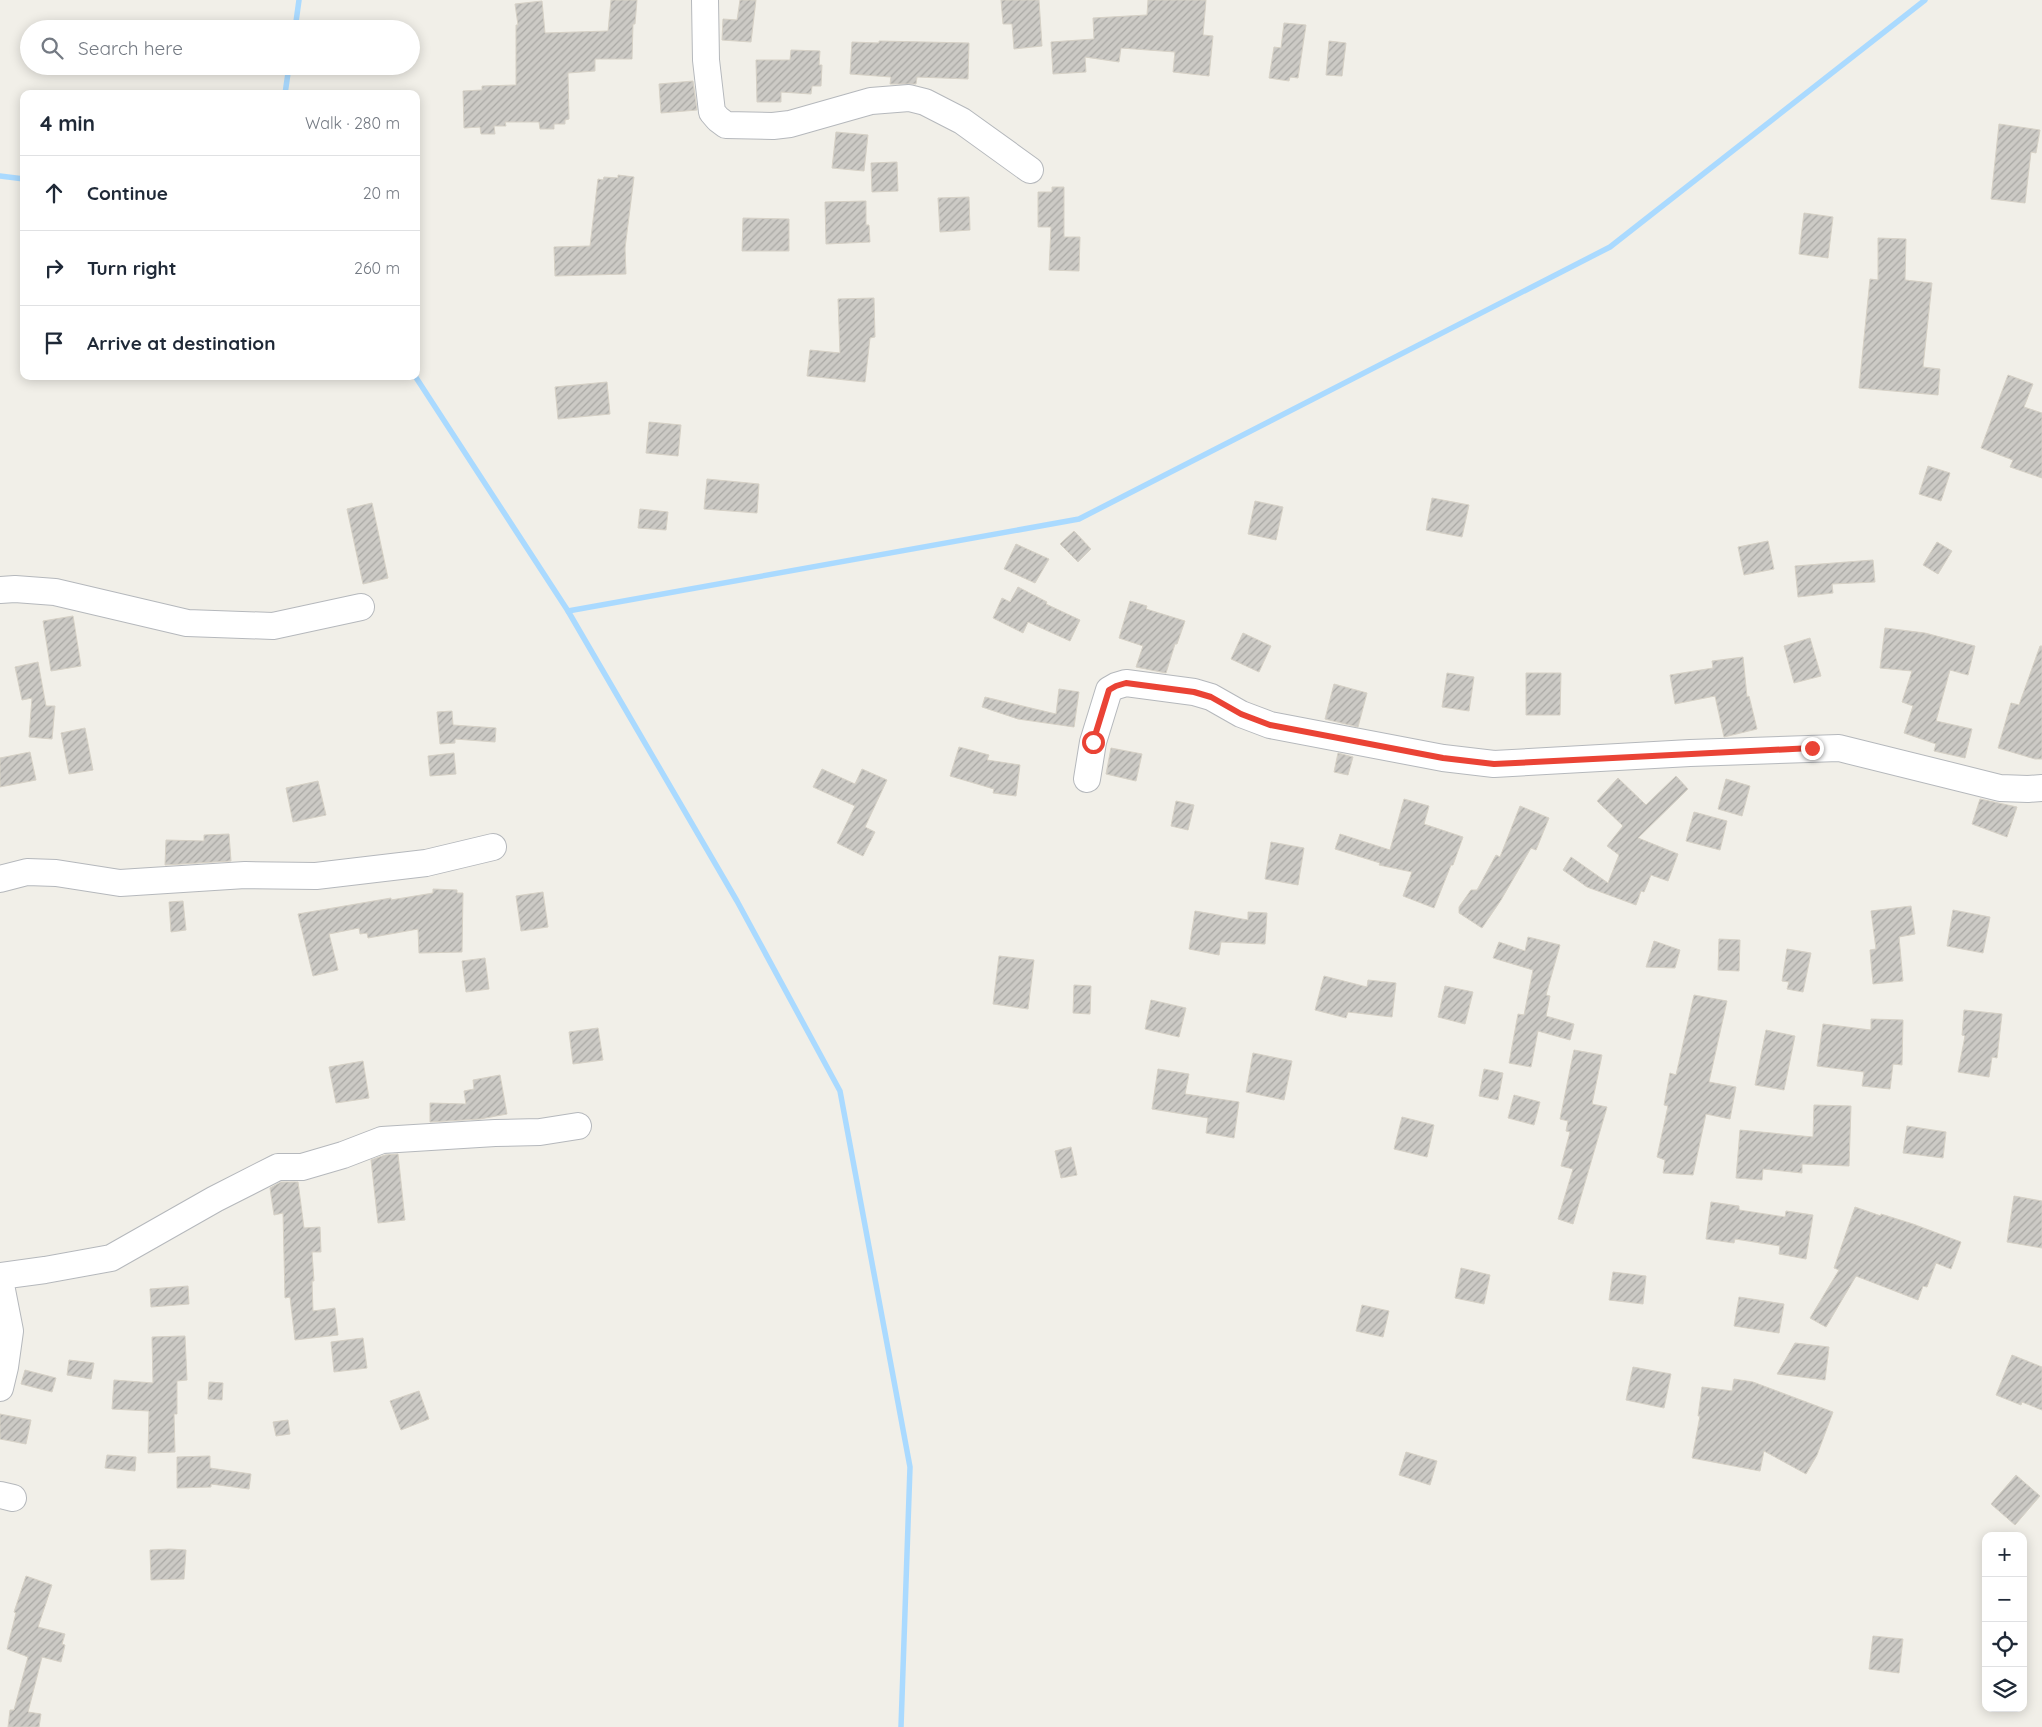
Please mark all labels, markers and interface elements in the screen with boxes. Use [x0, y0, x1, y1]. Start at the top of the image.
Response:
search box [20, 20, 420, 75]
icon: search [38, 34, 66, 62]
text: Search here [78, 36, 183, 60]
text: 4 min [40, 110, 95, 136]
text: Walk · 280 m [305, 113, 400, 133]
icon: ahead [40, 179, 68, 207]
text: Continue [87, 181, 168, 205]
text: 20 m [363, 183, 400, 203]
icon: right [40, 254, 68, 282]
text: Turn right [87, 256, 176, 280]
text: 260 m [354, 258, 400, 278]
icon: arrive [40, 329, 68, 357]
text: Arrive at destination [87, 331, 276, 355]
route start [1082, 731, 1105, 754]
route end [1801, 737, 1824, 760]
map controls [1982, 1532, 2027, 1712]
button: + [1982, 1532, 2027, 1577]
button: − [1982, 1577, 2027, 1622]
button: locate [1982, 1622, 2027, 1667]
button: layers [1982, 1667, 2027, 1712]

